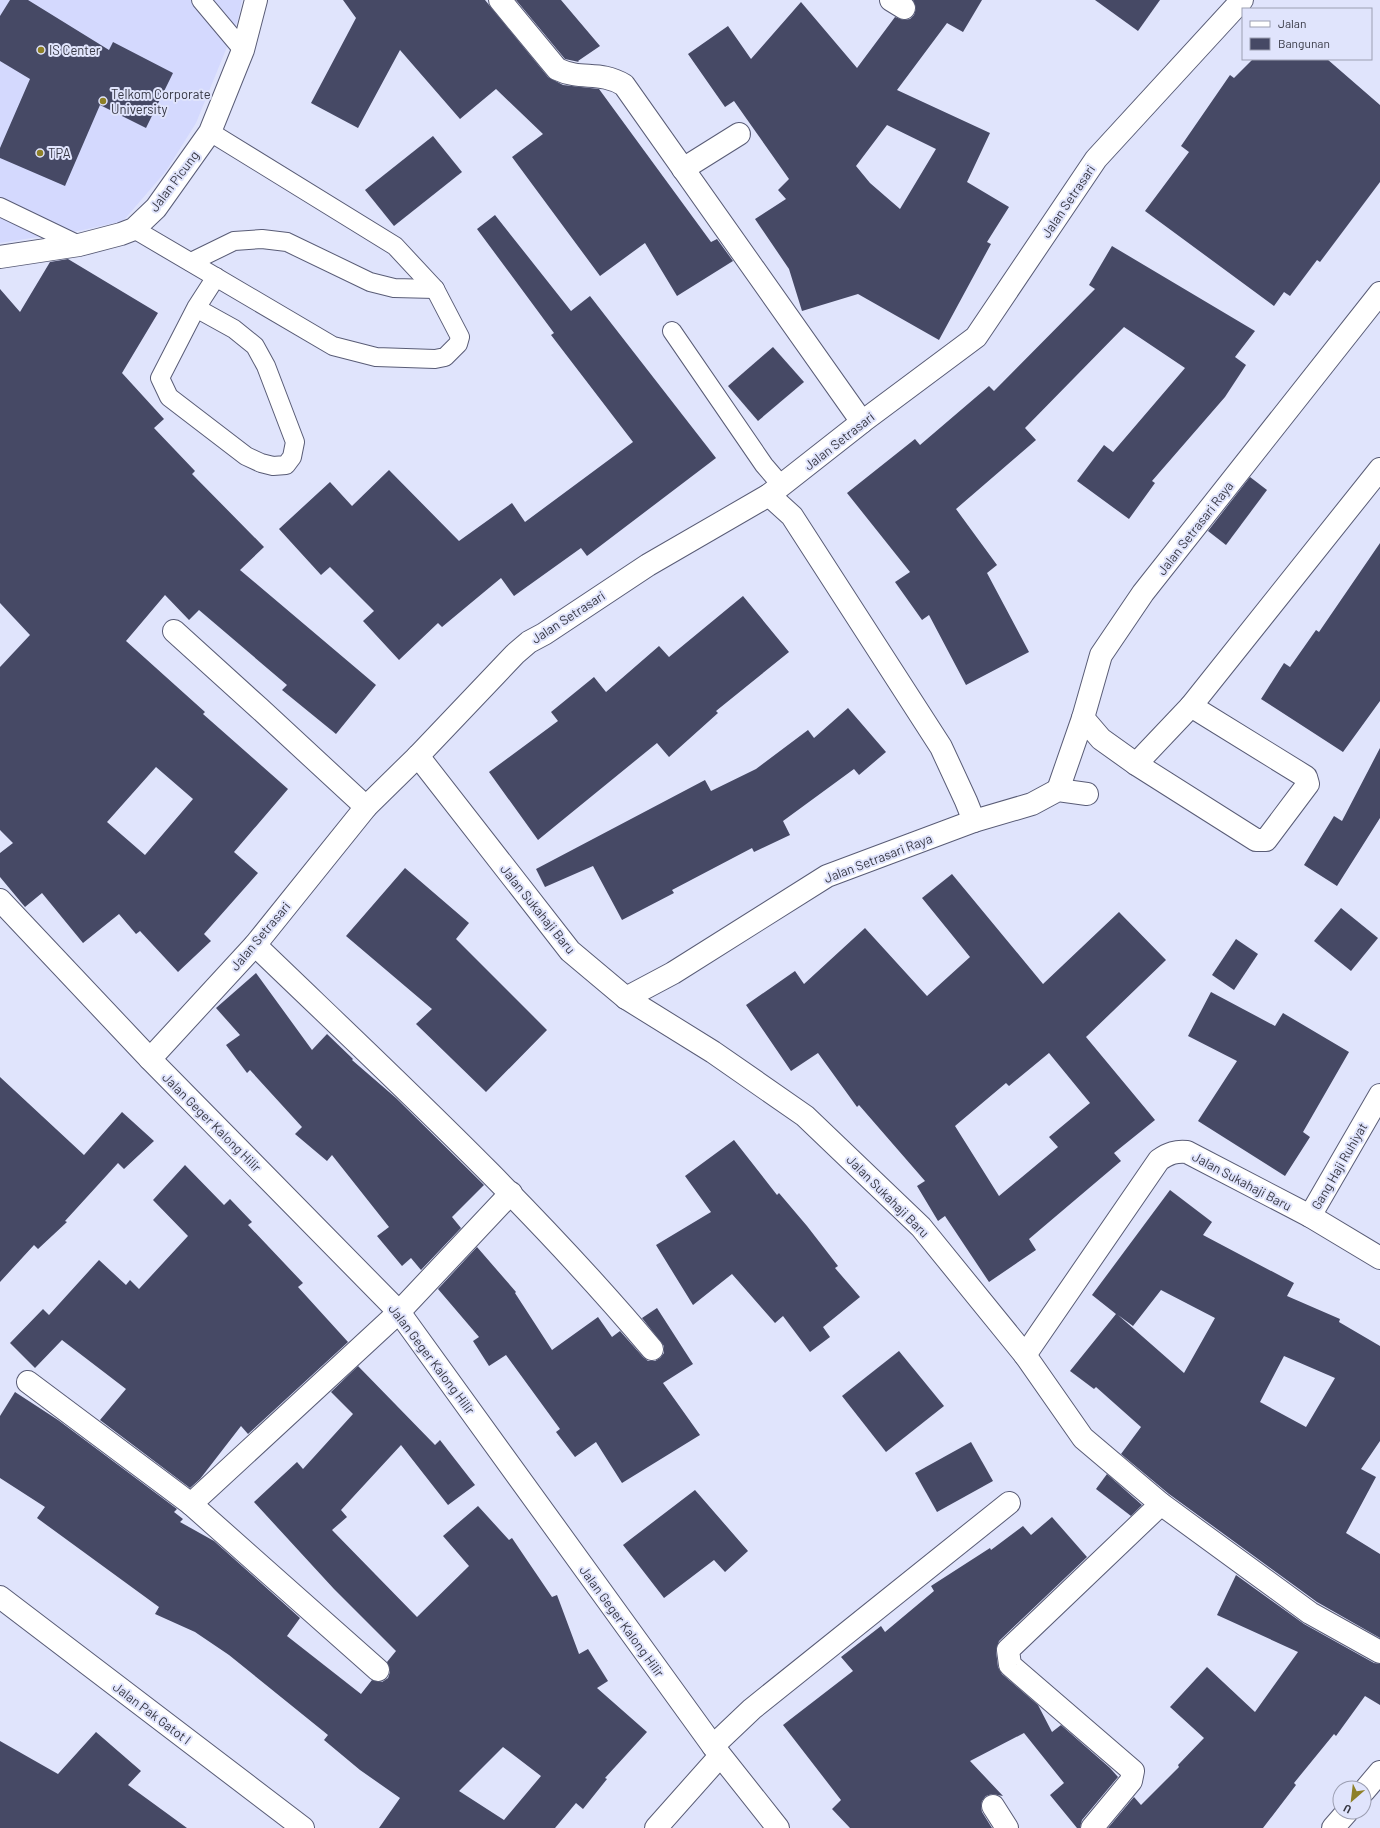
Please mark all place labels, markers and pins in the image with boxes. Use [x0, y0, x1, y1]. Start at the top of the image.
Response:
place label: IS Center [49, 42, 101, 58]
marker: IS Center [36, 45, 46, 55]
place label: Telkom Corporate University [111, 86, 211, 117]
marker: Telkom Corporate University [98, 96, 108, 106]
place label: TPA [48, 145, 71, 161]
marker: TPA [35, 148, 45, 158]

